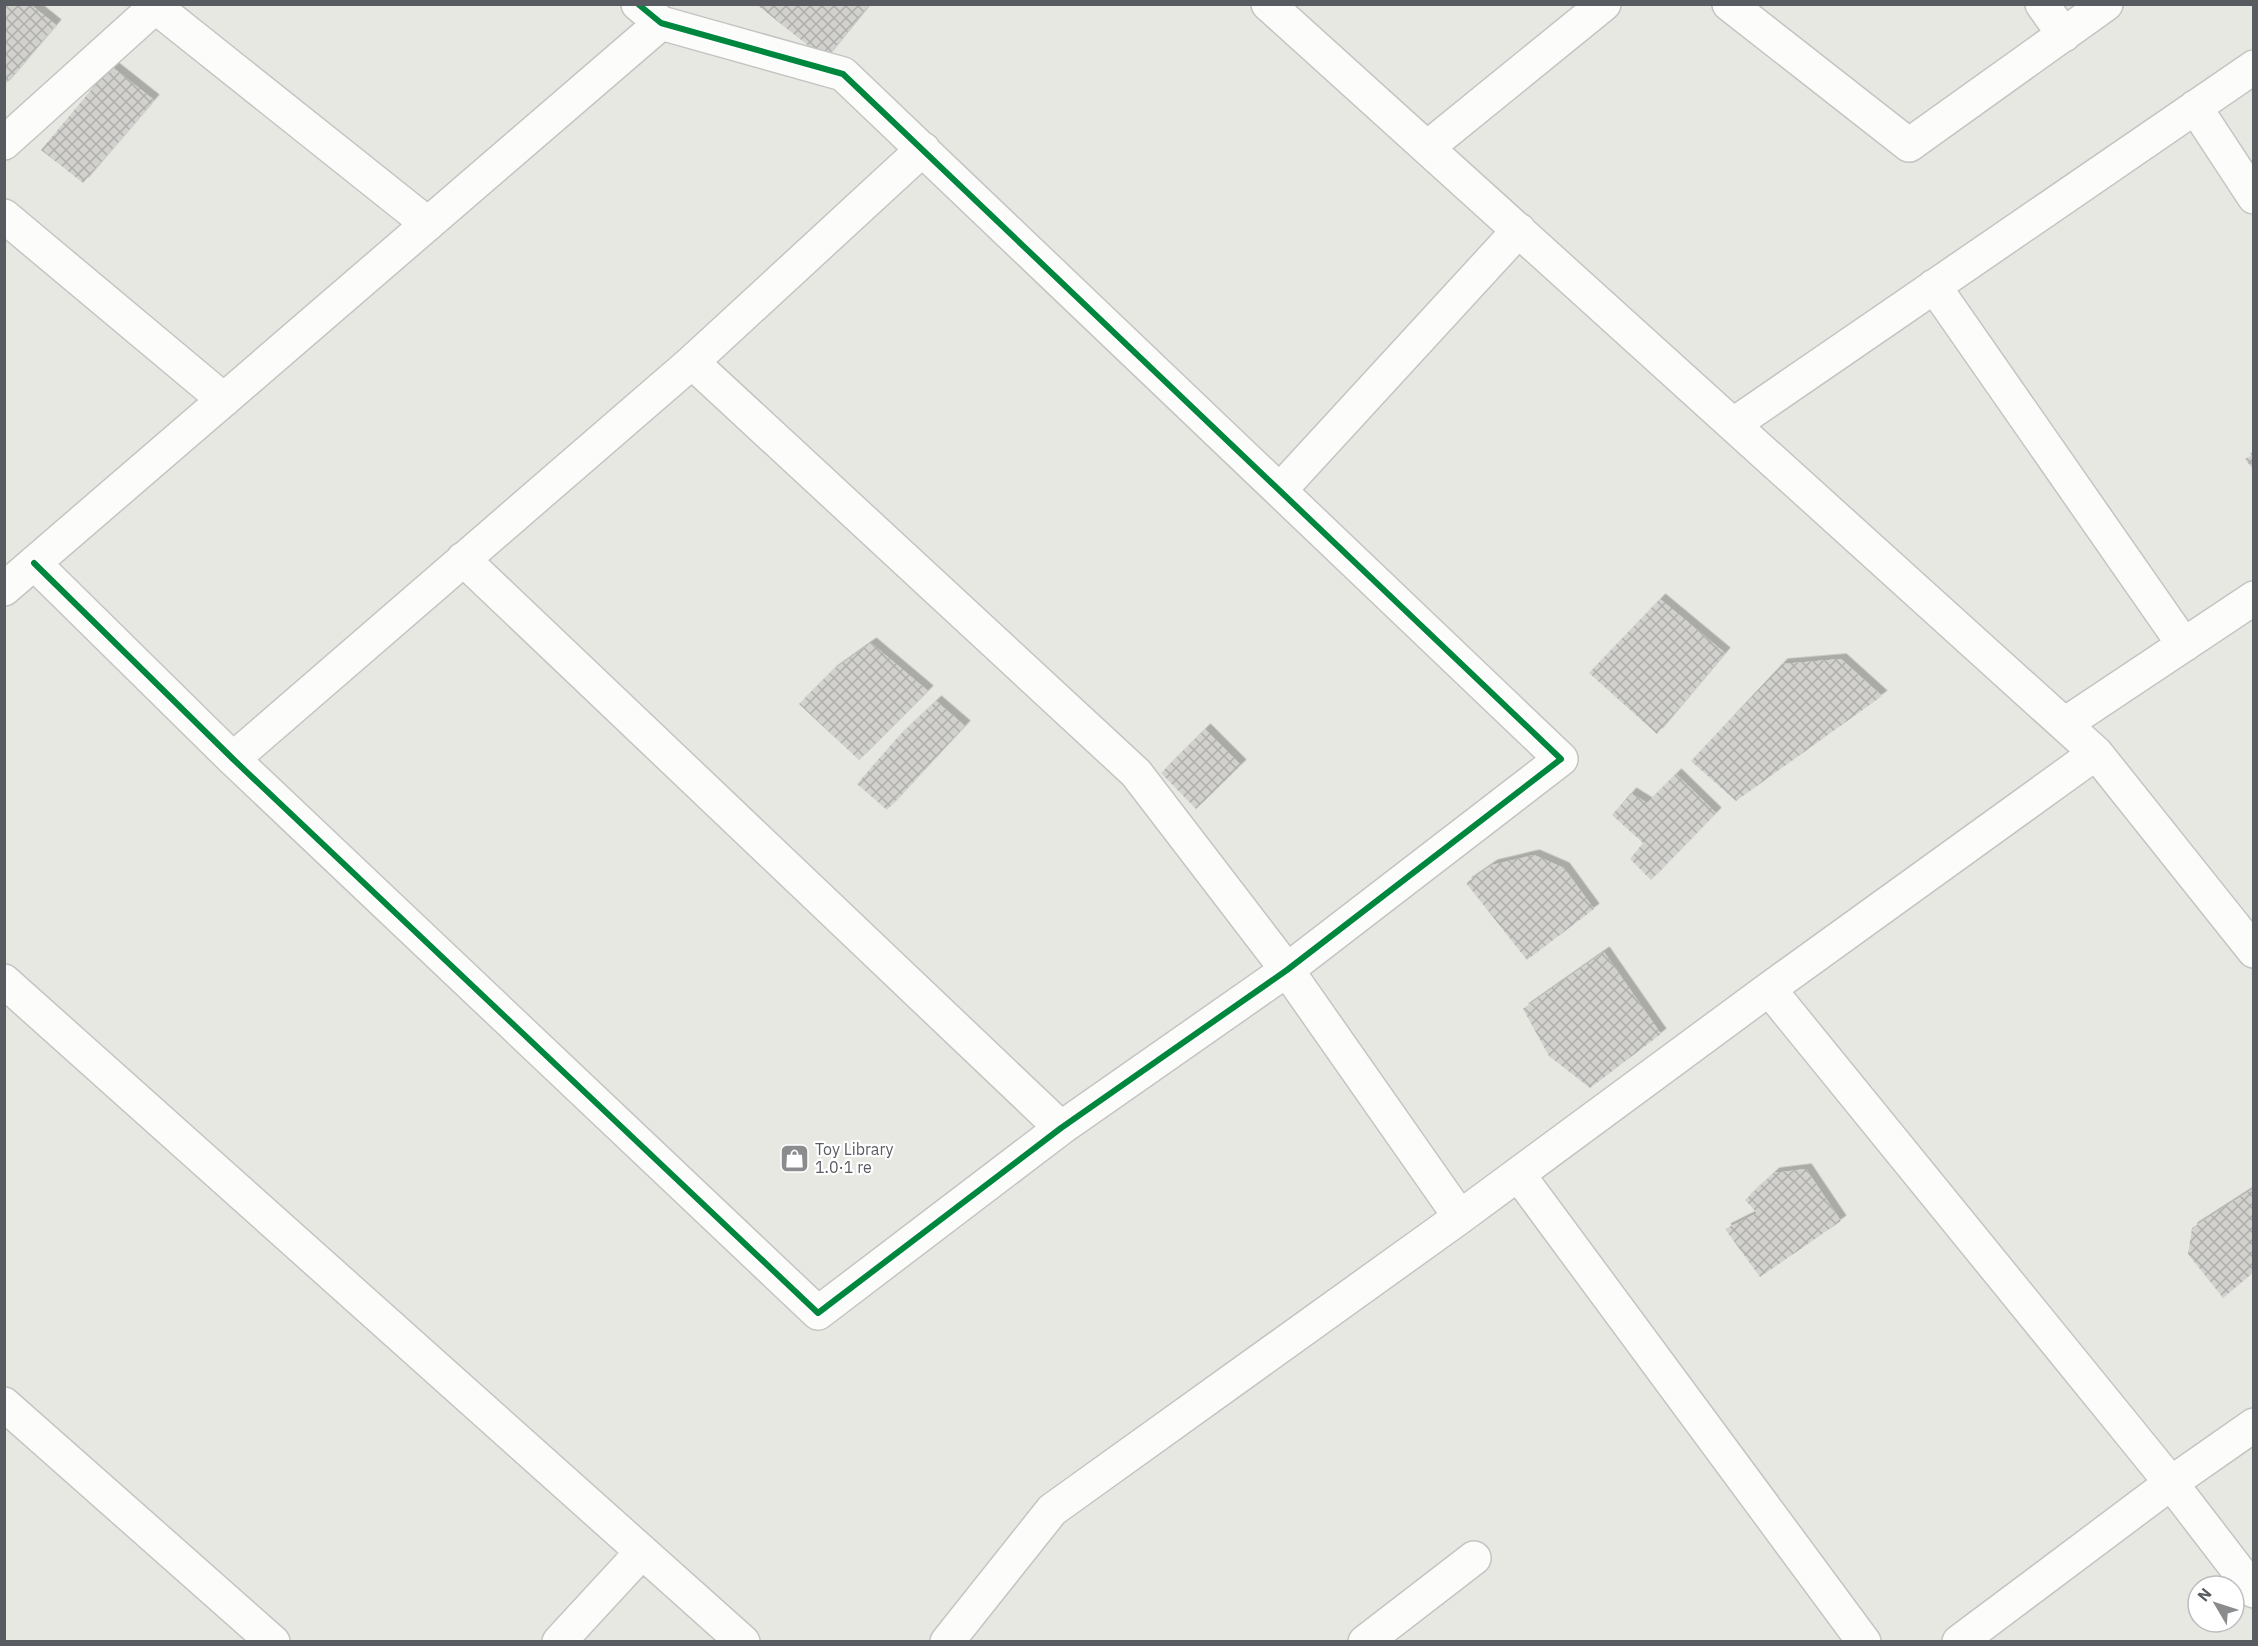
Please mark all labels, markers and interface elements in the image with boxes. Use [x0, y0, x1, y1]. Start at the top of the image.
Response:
place label: Toy Library 1.0·1 re [815, 1139, 893, 1177]
shop icon: Toy Library 1.0·1 re [778, 1142, 810, 1174]
north arrow [2186, 1574, 2246, 1634]
text: N [2193, 1584, 2216, 1605]

